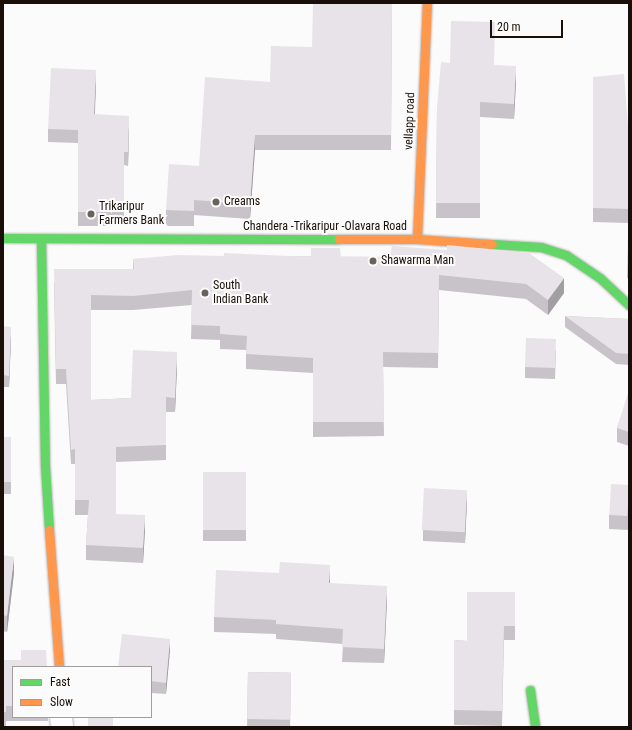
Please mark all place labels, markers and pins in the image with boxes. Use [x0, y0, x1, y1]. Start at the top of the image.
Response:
place label: Creams [224, 195, 260, 209]
marker: Creams [211, 197, 221, 207]
place label: Trikaripur Farmers Bank [99, 200, 164, 228]
marker: Trikaripur Farmers Bank [86, 209, 96, 219]
place label: Shawarma Man [381, 254, 454, 268]
marker: Shawarma Man [368, 256, 378, 266]
place label: South Indian Bank [213, 279, 268, 307]
marker: South Indian Bank [200, 288, 210, 298]

